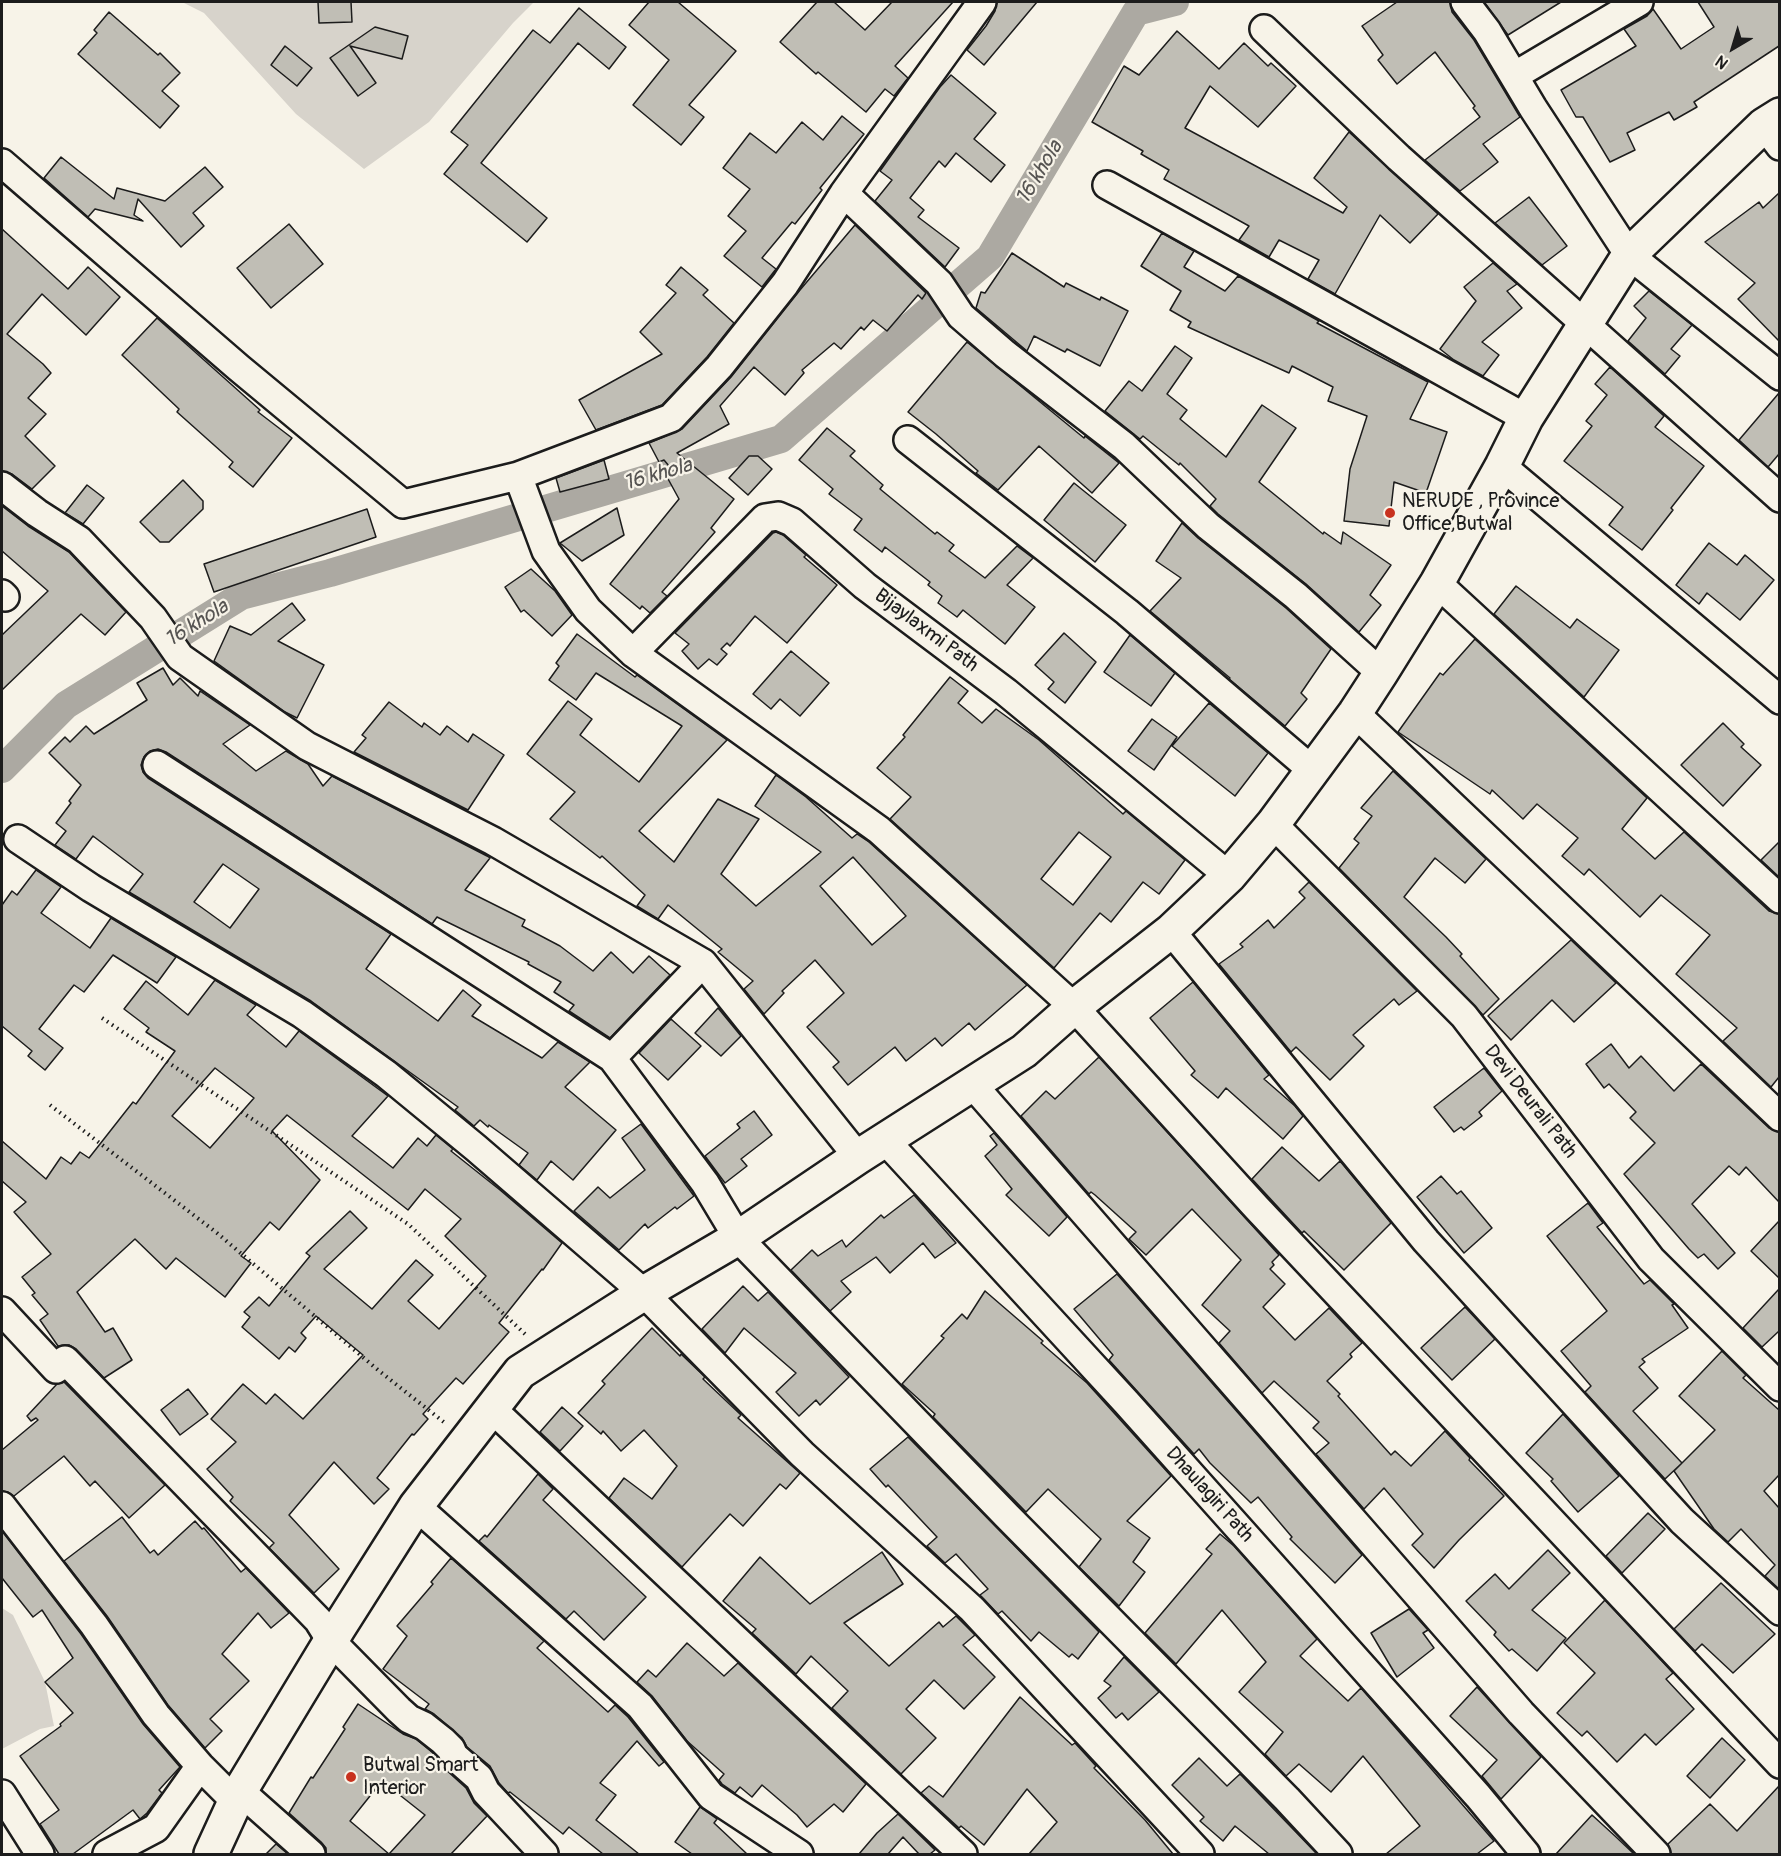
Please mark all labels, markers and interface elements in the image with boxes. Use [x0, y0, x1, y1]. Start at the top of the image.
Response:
north arrow [1703, 18, 1763, 78]
text: N [1712, 51, 1732, 73]
water label: 16 khola [1011, 137, 1069, 209]
water label: 16 khola [621, 453, 695, 497]
place label: NERUDE , Province Office,Butwal [1402, 490, 1559, 537]
marker: NERUDE , Province Office,Butwal [1383, 506, 1397, 520]
street label: Bijaylaxmi Path [869, 584, 983, 678]
water label: 16 khola [161, 595, 233, 653]
street label: Devi Deurali Path [1478, 1041, 1582, 1163]
street label: Dhaulagiri Path [1160, 1442, 1258, 1548]
place label: Butwal Smart Interior [363, 1754, 478, 1801]
marker: Butwal Smart Interior [344, 1770, 358, 1784]

